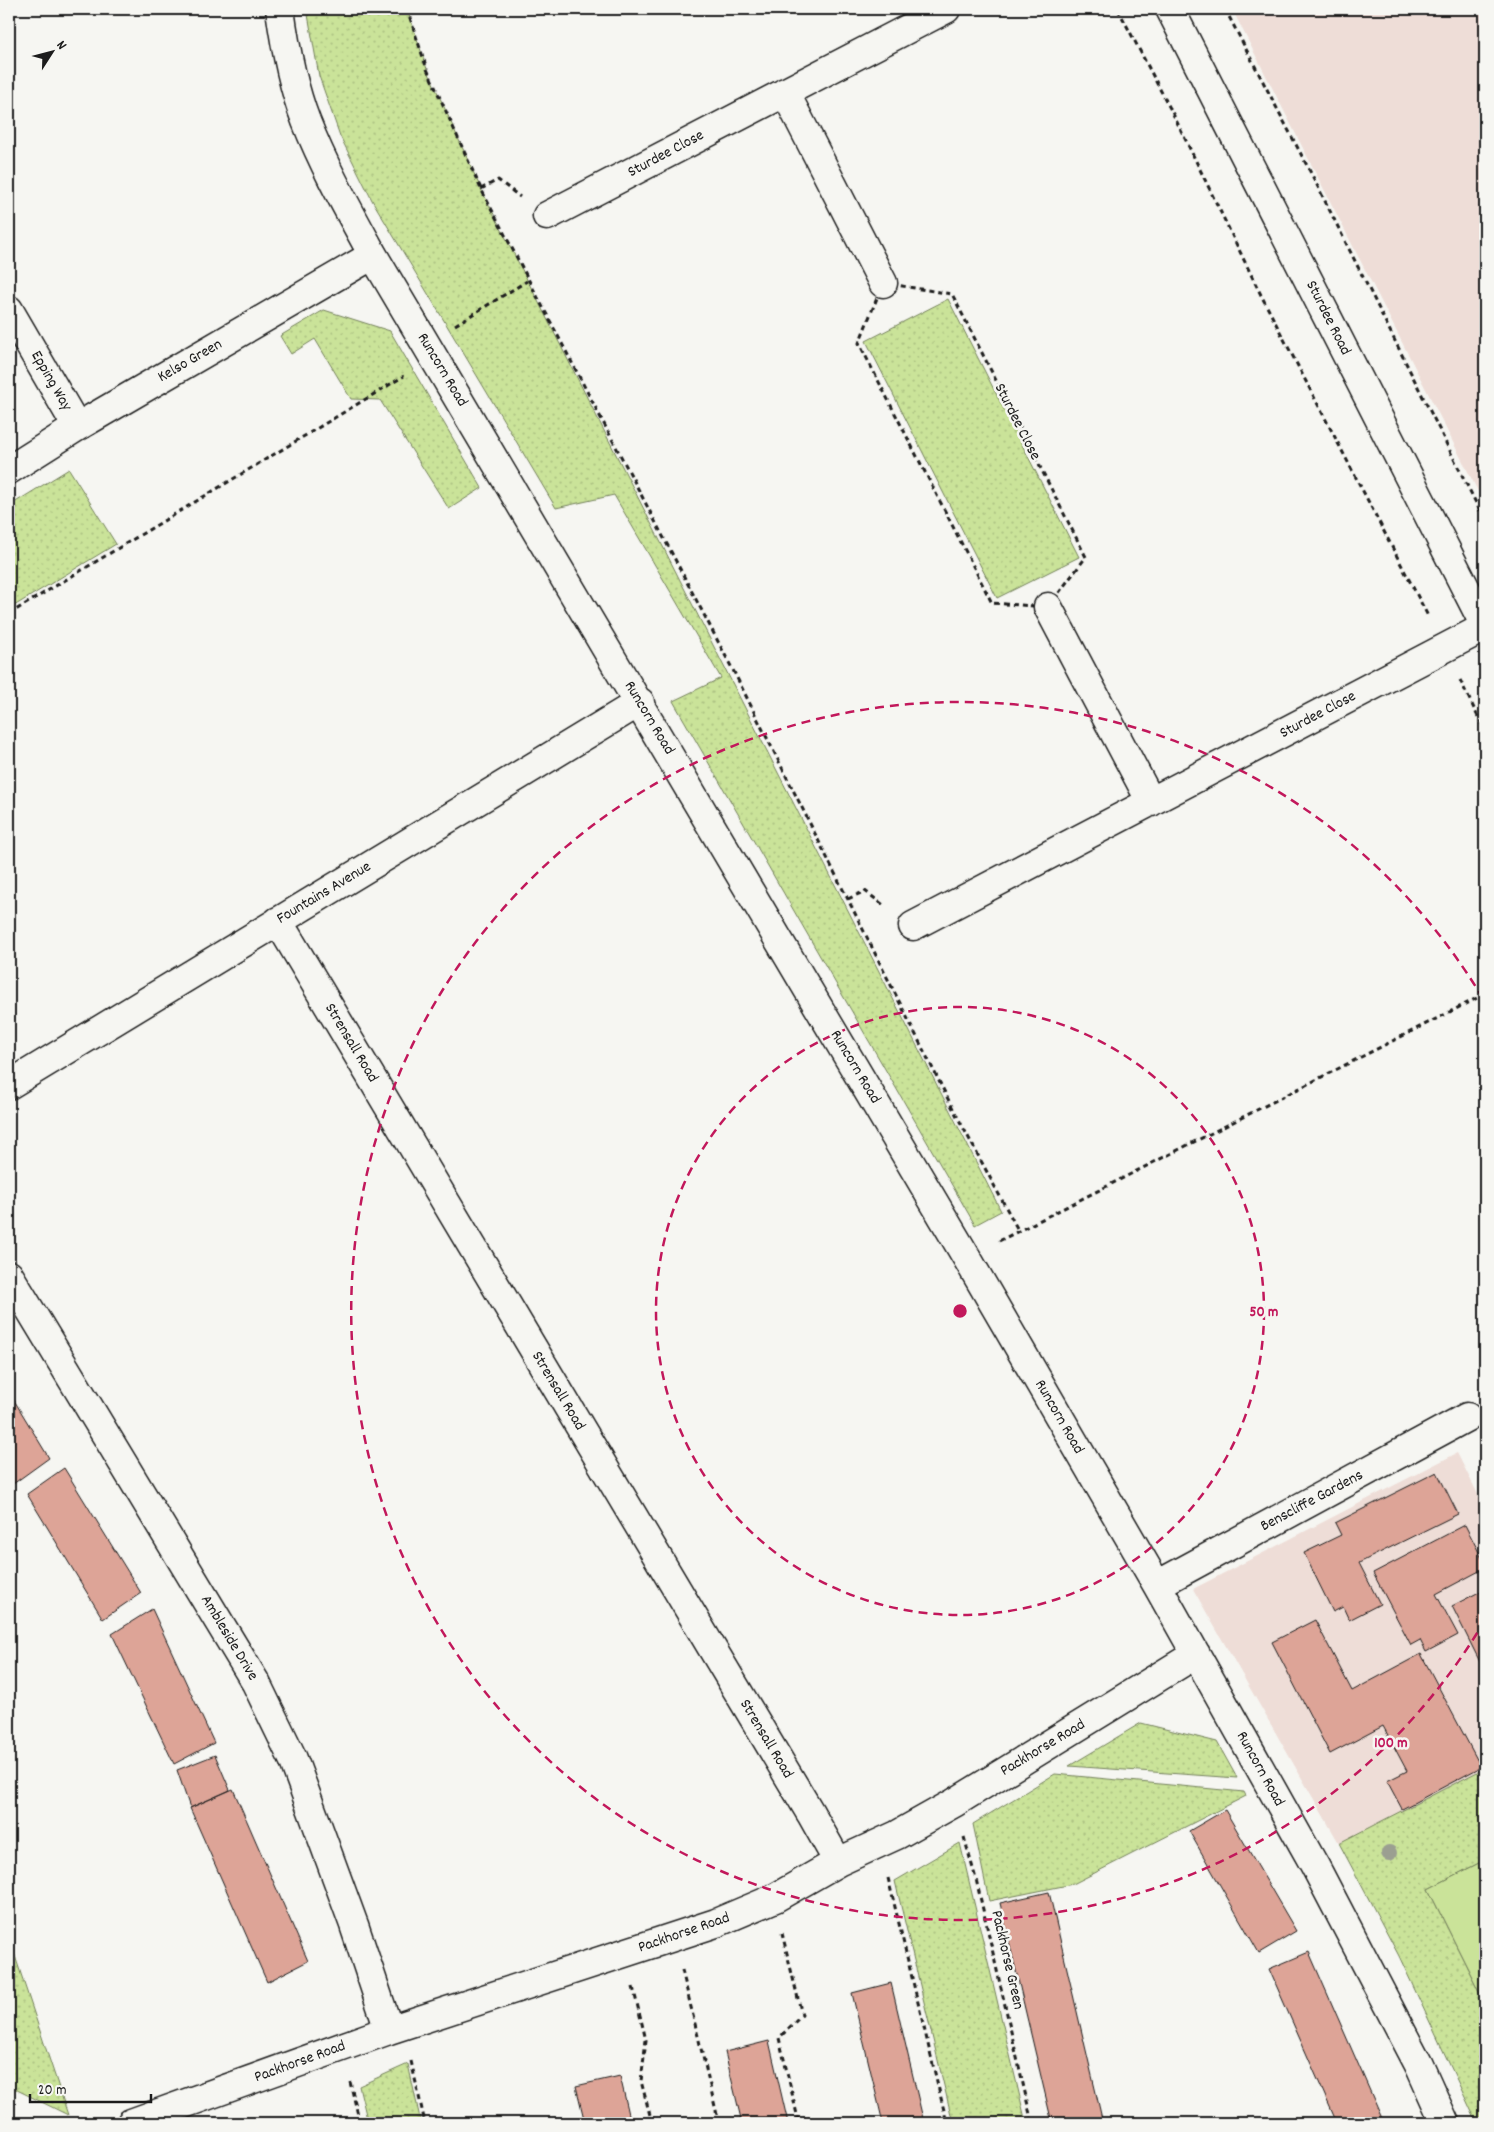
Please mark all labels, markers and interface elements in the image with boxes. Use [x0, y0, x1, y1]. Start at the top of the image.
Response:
north arrow [28, 28, 78, 78]
text: N [51, 37, 71, 54]
street label: Sturdee Close [624, 124, 708, 184]
street label: Sturdee Road [1299, 277, 1357, 359]
street label: Runcorn Road [411, 329, 473, 411]
street label: Kelso Green [153, 333, 227, 389]
street label: Epping Way [24, 347, 78, 416]
street label: Sturdee Close [988, 380, 1046, 464]
street label: Runcorn Road [618, 677, 680, 759]
street label: Sturdee Close [1276, 685, 1360, 745]
street label: Fountains Avenue [272, 856, 376, 930]
street label: Strensall Road [318, 999, 384, 1087]
street label: Runcorn Road [824, 1026, 886, 1108]
centre of rings [951, 1302, 969, 1320]
text: 50 m [1250, 1302, 1278, 1324]
street label: Strensall Road [525, 1347, 591, 1435]
street label: Runcorn Road [1028, 1376, 1090, 1458]
street label: Benscliffe Gardens [1256, 1464, 1368, 1538]
street label: Ambleside Drive [194, 1591, 264, 1685]
street label: Strensall Road [733, 1695, 799, 1783]
street label: Packhorse Road [996, 1714, 1090, 1782]
street label: Runcorn Road [1230, 1727, 1290, 1811]
text: 100 m [1374, 1733, 1408, 1755]
street label: Packhorse Road [635, 1907, 733, 1959]
street label: Packhorse Green [984, 1908, 1030, 2012]
street label: Packhorse Road [251, 2035, 349, 2089]
scale bar [30, 2072, 151, 2104]
text: 20 m [38, 2080, 66, 2102]

